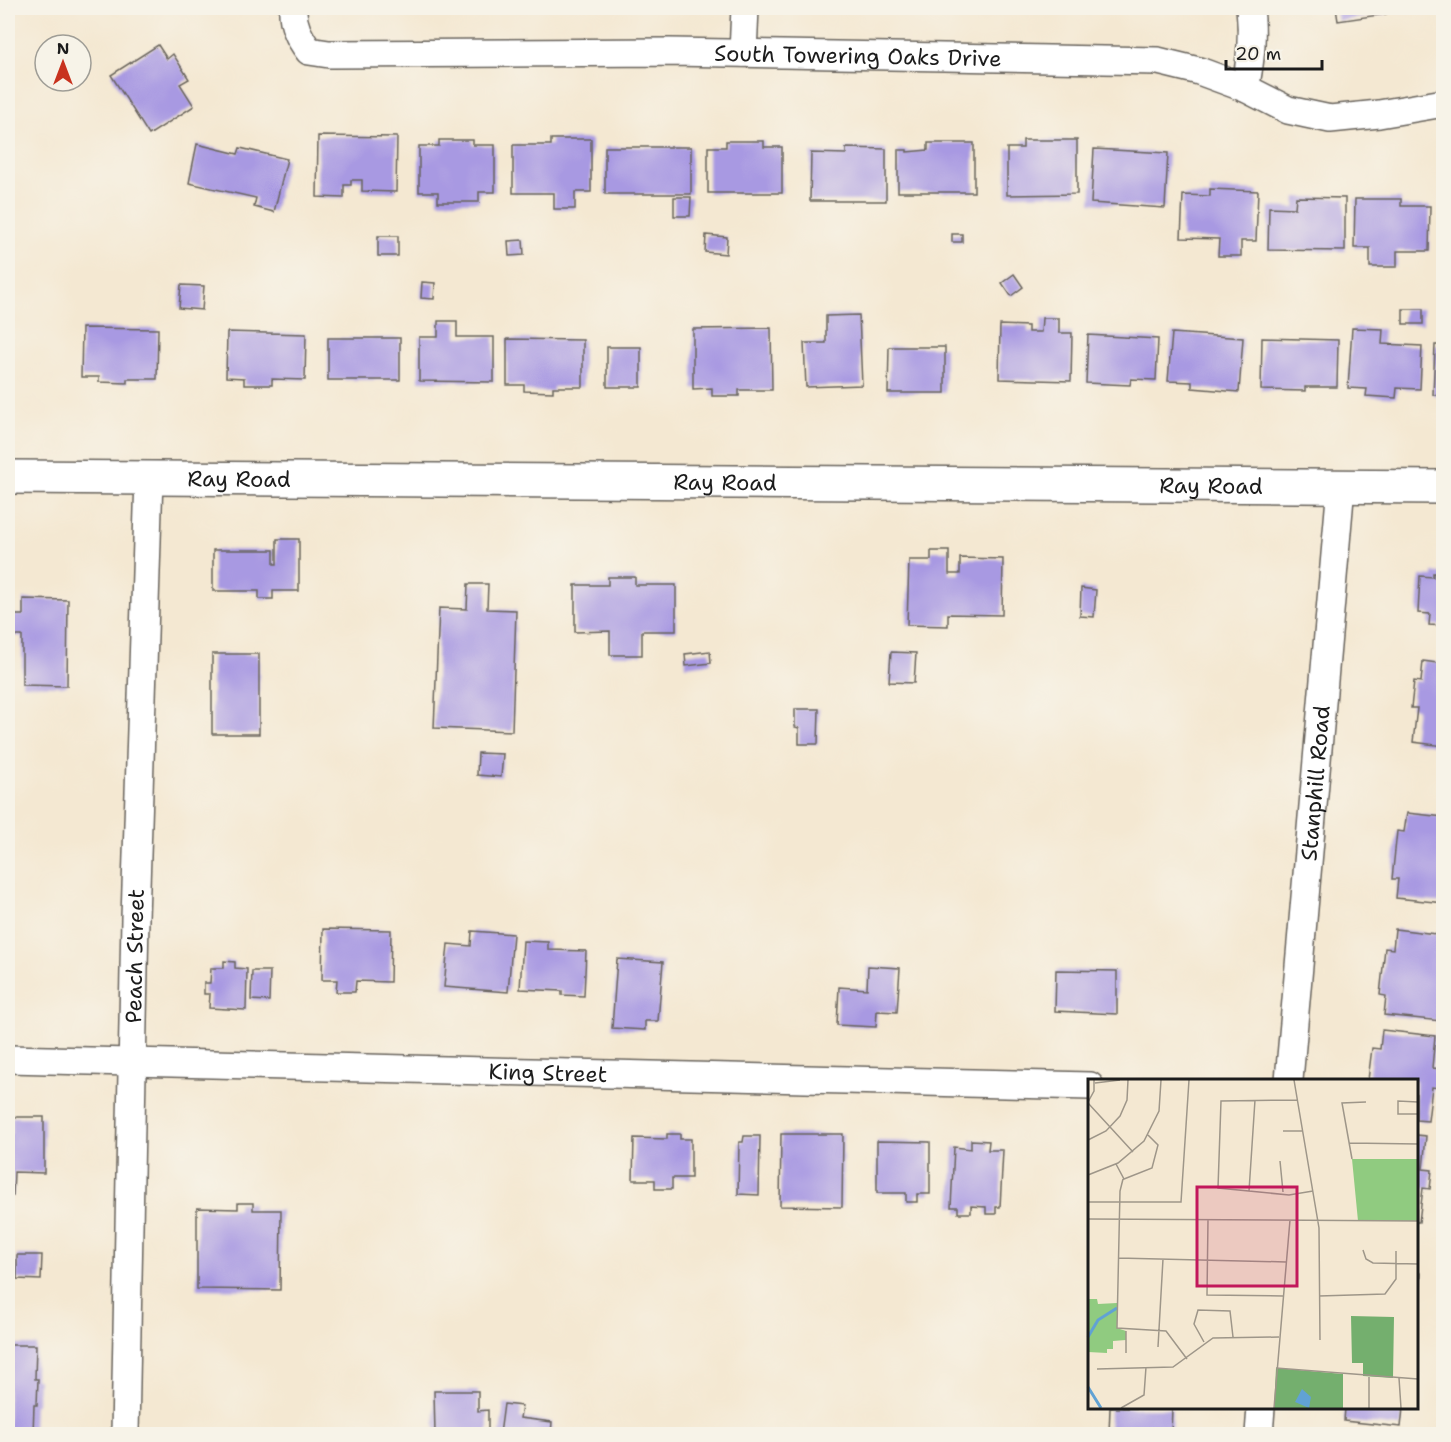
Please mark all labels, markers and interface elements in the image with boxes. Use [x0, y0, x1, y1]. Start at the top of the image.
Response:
north arrow [33, 33, 93, 93]
scale bar [1226, 33, 1322, 71]
text: N [57, 38, 69, 59]
street label: South Towering Oaks Drive [714, 38, 1002, 73]
text: 20 m [1235, 42, 1281, 66]
street label: Ray Road [187, 464, 291, 493]
street label: Ray Road [673, 467, 777, 497]
street label: Ray Road [1159, 471, 1263, 500]
street label: Stanphill Road [1294, 704, 1336, 862]
street label: Peach Street [118, 888, 150, 1024]
street label: King Street [488, 1056, 608, 1088]
inset map [1088, 1079, 1418, 1409]

